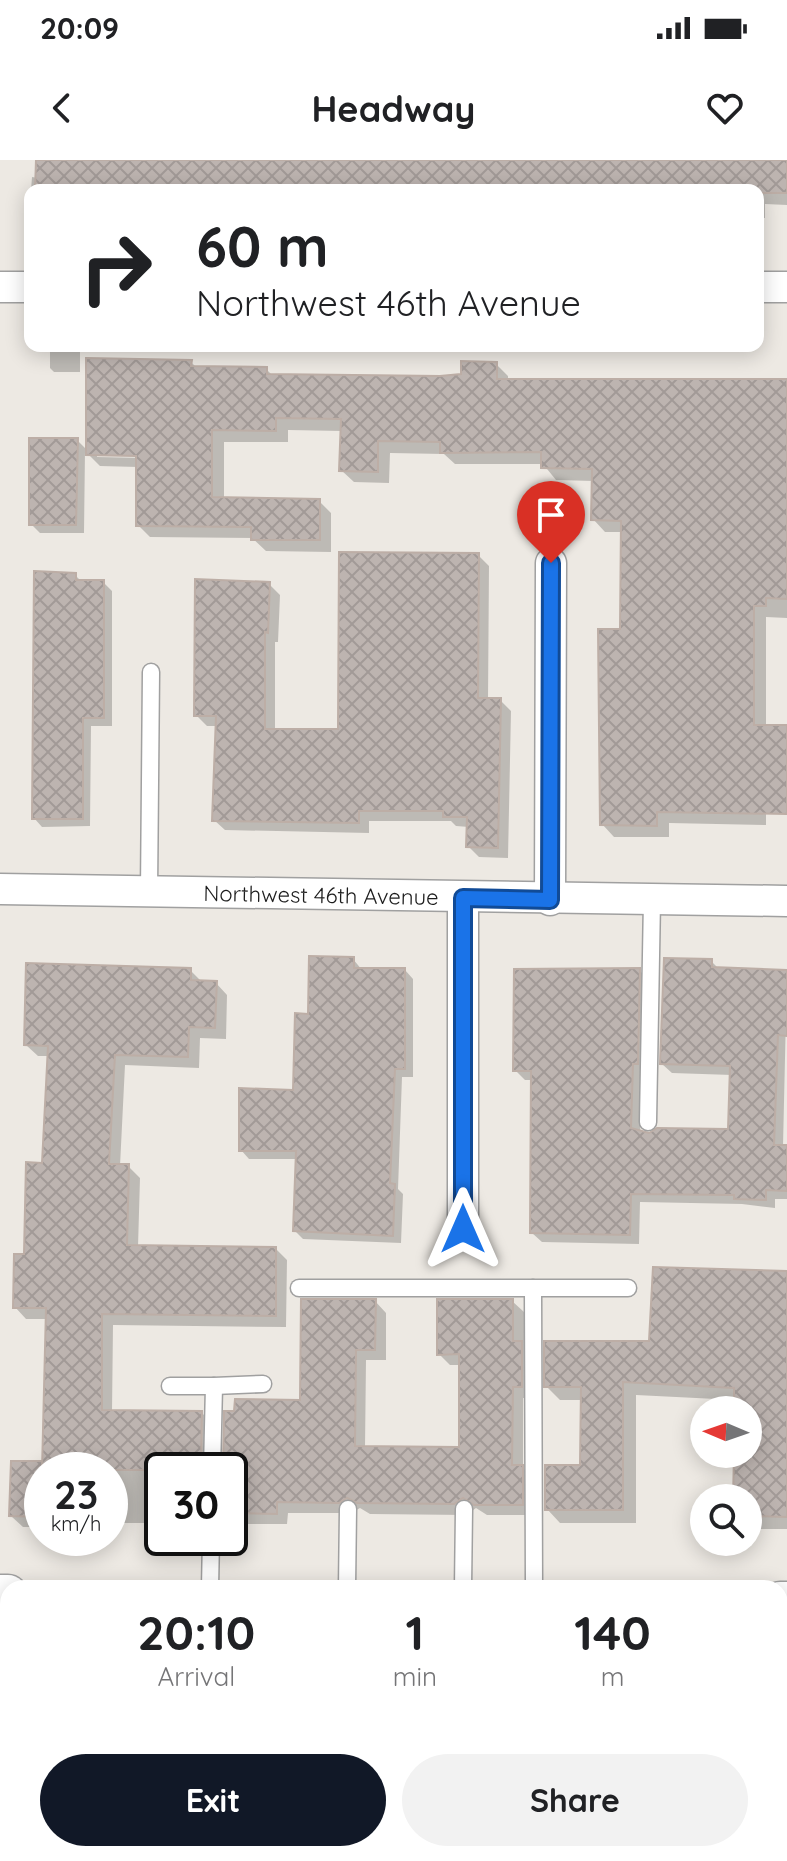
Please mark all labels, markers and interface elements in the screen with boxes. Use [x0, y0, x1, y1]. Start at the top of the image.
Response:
text: 20:09 [40, 9, 119, 47]
icon: back [40, 86, 84, 130]
text: Headway [311, 86, 476, 131]
icon: heart [703, 86, 747, 130]
text: 60 m [196, 211, 329, 281]
icon: right [64, 216, 168, 320]
text: Northwest 46th Avenue [196, 280, 581, 325]
pin [517, 481, 585, 563]
icon: arrive [529, 493, 573, 537]
street label: Northwest 46th Avenue [203, 879, 439, 911]
position arrow [421, 1187, 505, 1271]
north arrow [690, 1396, 762, 1468]
map controls [690, 1396, 762, 1556]
speed limit sign: 30 [144, 1452, 248, 1556]
text: 23 [54, 1469, 98, 1519]
button: search [690, 1484, 762, 1556]
text: km/h [51, 1511, 101, 1536]
text: 20:10 [137, 1602, 255, 1662]
text: 1 [405, 1602, 424, 1662]
text: 140 [574, 1602, 651, 1662]
text: Arrival [157, 1660, 235, 1693]
text: min [393, 1660, 437, 1693]
text: m [601, 1660, 624, 1693]
button: Exit [40, 1754, 386, 1846]
button: Share [402, 1754, 748, 1846]

